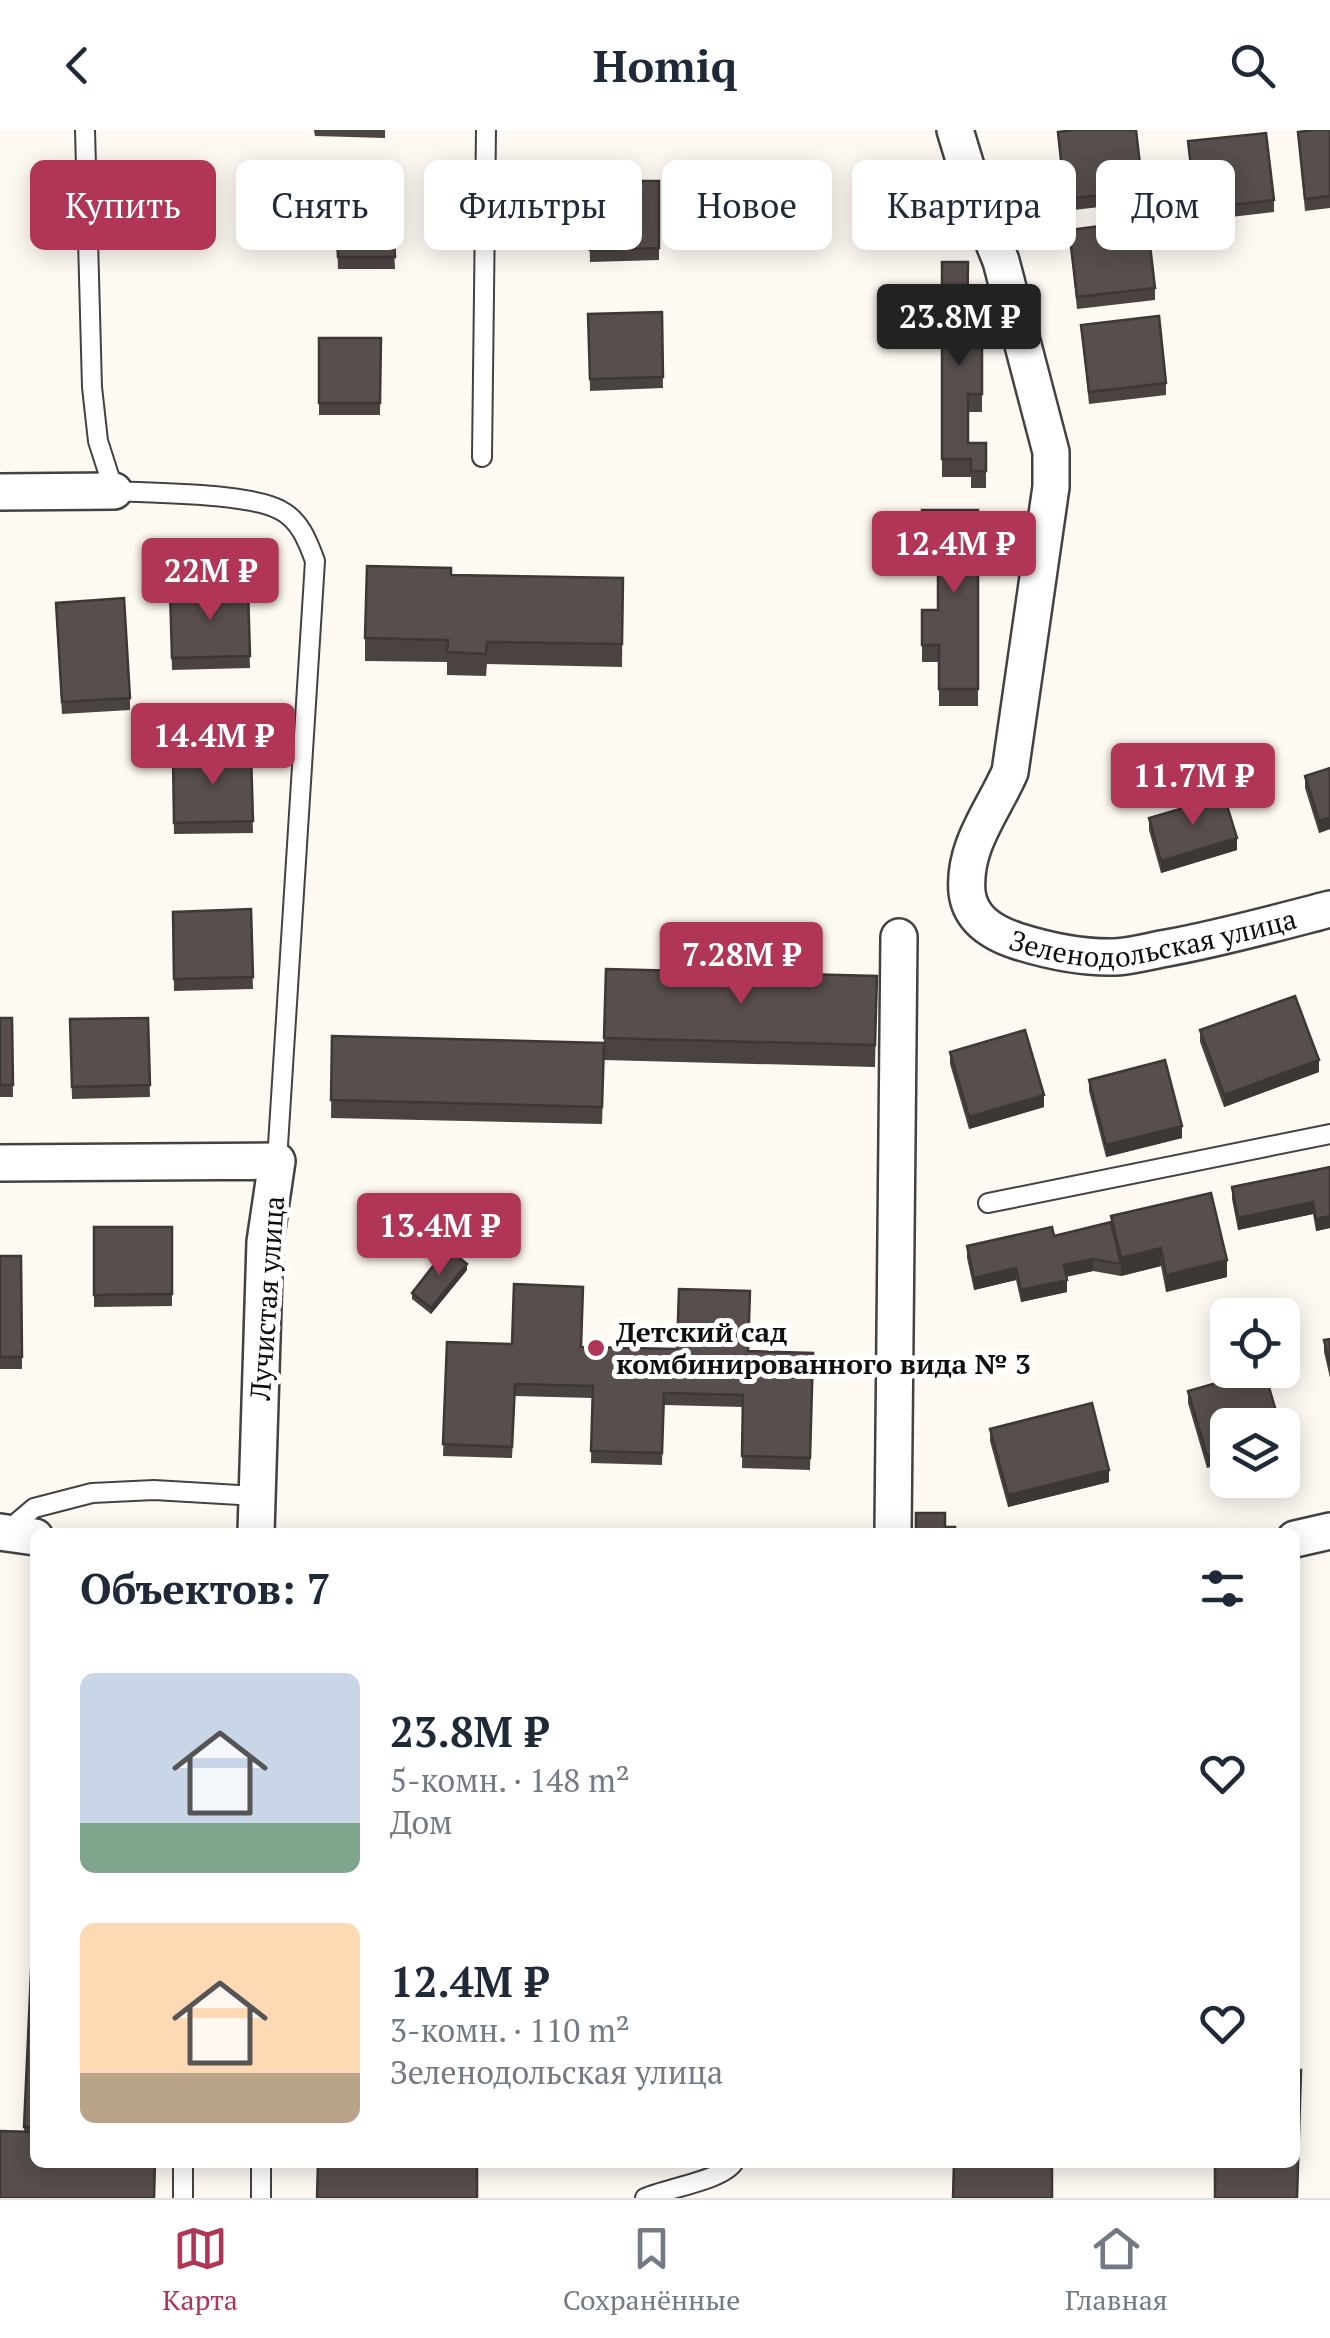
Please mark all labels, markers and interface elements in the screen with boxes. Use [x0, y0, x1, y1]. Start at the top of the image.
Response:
text: Homiq [593, 35, 737, 95]
icon: back [50, 38, 105, 93]
icon: search [1225, 38, 1280, 93]
chip: Купить [30, 160, 216, 250]
chip: Снять [236, 160, 404, 250]
chip: Фильтры [424, 160, 642, 250]
chip: Новое [662, 160, 832, 250]
chip: Квартира [852, 160, 1076, 250]
chip: Дом [1096, 160, 1235, 250]
pin: 23.8M ₽ [867, 284, 1051, 369]
text: 23.8M ₽ [899, 295, 1019, 337]
pin: 12.4M ₽ [862, 511, 1046, 596]
text: 12.4M ₽ [894, 522, 1014, 564]
pin: 22M ₽ [140, 538, 280, 623]
text: 22M ₽ [164, 549, 256, 591]
pin: 14.4M ₽ [121, 703, 305, 788]
text: 14.4M ₽ [153, 714, 273, 756]
pin: 11.7M ₽ [1101, 743, 1285, 828]
text: 11.7M ₽ [1133, 754, 1253, 796]
street label: Зеленодольская улица [1005, 900, 1300, 975]
pin: 7.28M ₽ [649, 922, 833, 1007]
text: 7.28M ₽ [682, 933, 800, 975]
pin: 13.4M ₽ [347, 1193, 531, 1278]
street label: Лучистая улица [241, 1195, 292, 1402]
text: 13.4M ₽ [379, 1204, 499, 1246]
map controls [1210, 1298, 1300, 1498]
button: locate [1210, 1298, 1300, 1388]
place label: Детский сад комбинированного вида № 3 [616, 1313, 1031, 1382]
marker: Детский сад комбинированного вида № 3 [585, 1337, 607, 1359]
button: layers [1210, 1408, 1300, 1498]
text: Объектов: 7 [80, 1560, 331, 1616]
icon: filters [1195, 1561, 1250, 1616]
text: 23.8M ₽ [390, 1703, 548, 1759]
icon: home [160, 1713, 280, 1833]
icon: heart [1195, 1746, 1250, 1801]
text: 5-комн. · 148 m² [390, 1759, 630, 1801]
text: Дом [390, 1801, 453, 1843]
text: 12.4M ₽ [390, 1953, 548, 2009]
icon: home [160, 1963, 280, 2083]
icon: heart [1195, 1996, 1250, 2051]
text: 3-комн. · 110 m² [390, 2009, 630, 2051]
text: Зеленодольская улица [390, 2051, 723, 2093]
tab: Карта [162, 2221, 238, 2318]
tab: Сохранённые [563, 2221, 740, 2318]
tab: Главная [1065, 2221, 1168, 2318]

